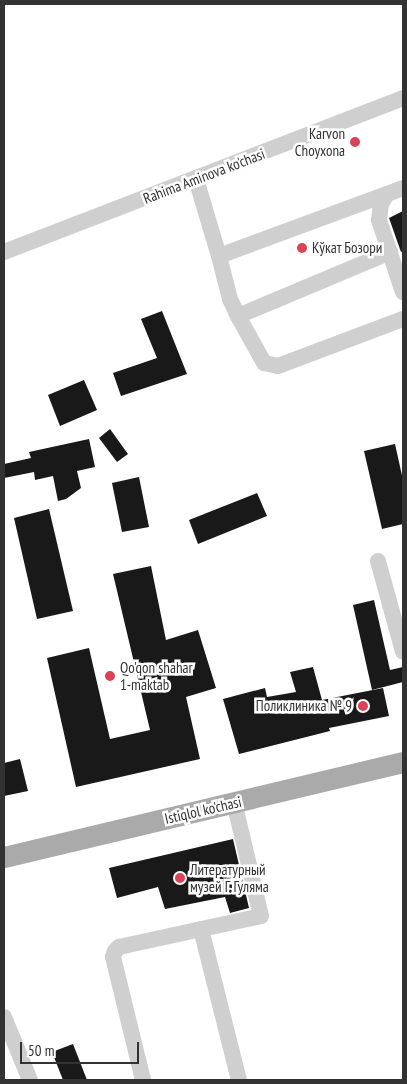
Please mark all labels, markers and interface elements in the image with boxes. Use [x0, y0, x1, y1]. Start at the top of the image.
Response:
place label: Karvon Choyxona [295, 124, 345, 159]
marker: Karvon Choyxona [349, 136, 361, 148]
street label: Rahima Aminova ko'chasi [140, 144, 268, 208]
place label: Кўкат Бозори [312, 239, 383, 257]
marker: Кўкат Бозори [296, 242, 308, 254]
place label: Qo'qon shahar 1-maktab [120, 658, 193, 693]
marker: Qo'qon shahar 1-maktab [104, 670, 116, 682]
place label: Поликлиника № 9 [256, 697, 352, 715]
marker: Поликлиника № 9 [356, 699, 370, 713]
street label: Istiqlol ko'chasi [163, 792, 243, 828]
place label: Литературный музей Г. Гуляма [190, 860, 270, 895]
marker: Литературный музей Г. Гуляма [174, 872, 186, 884]
scale bar [22, 1032, 141, 1064]
text: 50 m [28, 1041, 54, 1060]

